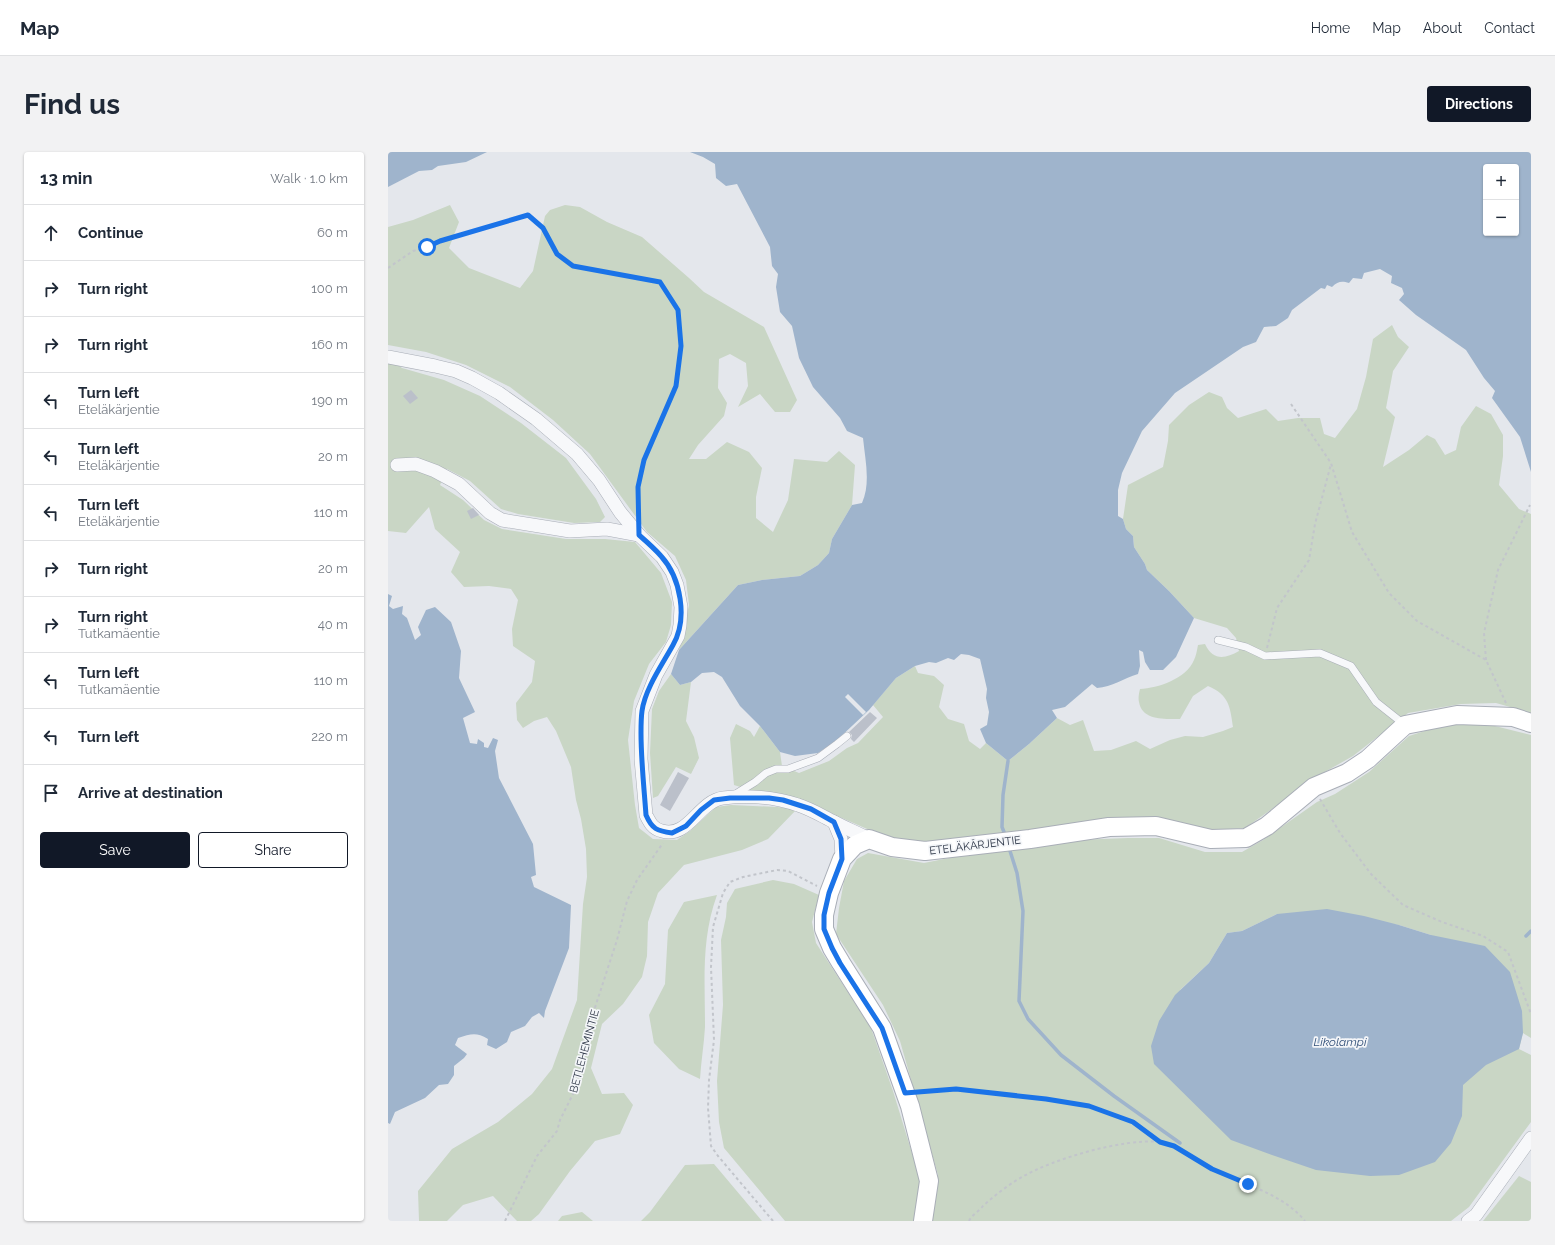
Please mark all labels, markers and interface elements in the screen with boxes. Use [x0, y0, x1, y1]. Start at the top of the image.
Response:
text: Map [20, 17, 59, 39]
text: Home [1311, 20, 1350, 36]
text: Map [1372, 20, 1401, 36]
text: About [1423, 20, 1462, 36]
text: Contact [1484, 20, 1535, 36]
button: Directions [1427, 86, 1531, 122]
text: Find us [24, 88, 120, 121]
map controls [1483, 164, 1519, 236]
button: + [1483, 164, 1519, 200]
text: 13 min [40, 168, 92, 188]
text: Walk · 1.0 km [270, 171, 348, 186]
button: − [1483, 200, 1519, 236]
icon: ahead [40, 222, 62, 244]
text: Continue [78, 224, 143, 242]
text: 60 m [317, 225, 348, 240]
route start [418, 238, 436, 256]
icon: right [40, 278, 62, 300]
text: Turn right [78, 280, 148, 298]
text: 100 m [311, 281, 348, 296]
icon: right [40, 334, 62, 356]
text: Turn right [78, 336, 148, 354]
text: 160 m [311, 337, 348, 352]
text: Turn left [78, 384, 139, 402]
icon: left [40, 390, 62, 412]
text: 190 m [312, 393, 348, 408]
text: Eteläkärjentie [78, 402, 160, 417]
text: Turn left [78, 440, 139, 458]
icon: left [40, 446, 62, 468]
text: 20 m [318, 449, 348, 464]
text: Eteläkärjentie [78, 458, 160, 473]
text: Turn left [78, 496, 139, 514]
icon: left [40, 502, 62, 524]
text: 110 m [314, 505, 348, 520]
text: Eteläkärjentie [78, 514, 160, 529]
icon: right [40, 558, 62, 580]
text: Turn right [78, 560, 148, 578]
text: 20 m [318, 561, 348, 576]
text: Turn right [78, 608, 148, 626]
icon: right [40, 614, 62, 636]
text: 40 m [318, 617, 348, 632]
text: Tutkamäentie [78, 626, 160, 641]
text: Turn left [78, 664, 139, 682]
icon: left [40, 670, 62, 692]
text: 110 m [314, 673, 348, 688]
text: Tutkamäentie [78, 682, 160, 697]
icon: left [40, 726, 62, 748]
text: Turn left [78, 728, 139, 746]
text: 220 m [311, 729, 348, 744]
icon: arrive [40, 782, 62, 804]
text: Arrive at destination [78, 784, 223, 802]
button: Save [40, 832, 190, 868]
button: Share [198, 832, 348, 868]
street label: ETELÄKÄRJENTIE [928, 833, 1022, 858]
street label: BETLEHEMINTIE [567, 1008, 602, 1094]
water label: Likolampi [1313, 1035, 1367, 1049]
route end [1239, 1175, 1257, 1193]

